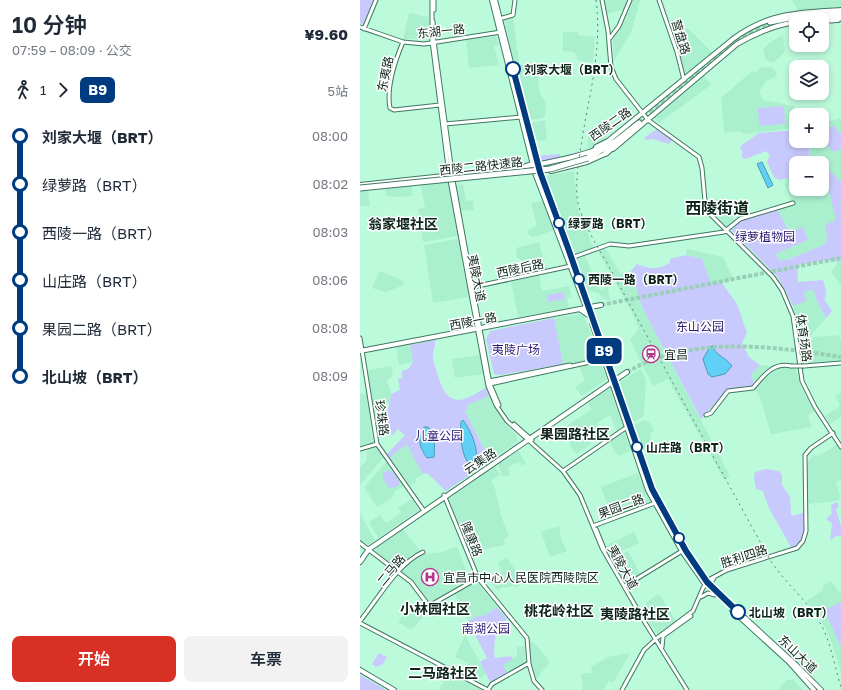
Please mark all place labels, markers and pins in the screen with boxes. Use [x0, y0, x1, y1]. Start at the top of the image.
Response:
marker: 刘家大堰（BRT） [505, 61, 521, 77]
place label: 刘家大堰（BRT） [524, 62, 620, 77]
place label: 绿萝路（BRT） [568, 216, 652, 231]
marker: 绿萝路（BRT） [553, 217, 565, 229]
place label: 西陵一路（BRT） [588, 272, 684, 287]
marker: 西陵一路（BRT） [573, 273, 585, 285]
station icon: 宜昌 [641, 344, 661, 364]
place label: 宜昌 [664, 347, 688, 362]
place label: 山庄路（BRT） [646, 440, 730, 455]
marker: 山庄路（BRT） [631, 441, 643, 453]
unlabelled marker [673, 532, 685, 544]
hospital icon: 宜昌市中心人民医院西陵院区 [420, 567, 440, 587]
place label: 宜昌市中心人民医院西陵院区 [443, 570, 599, 585]
marker: 北山坡（BRT） [730, 604, 746, 620]
place label: 北山坡（BRT） [749, 605, 833, 620]

